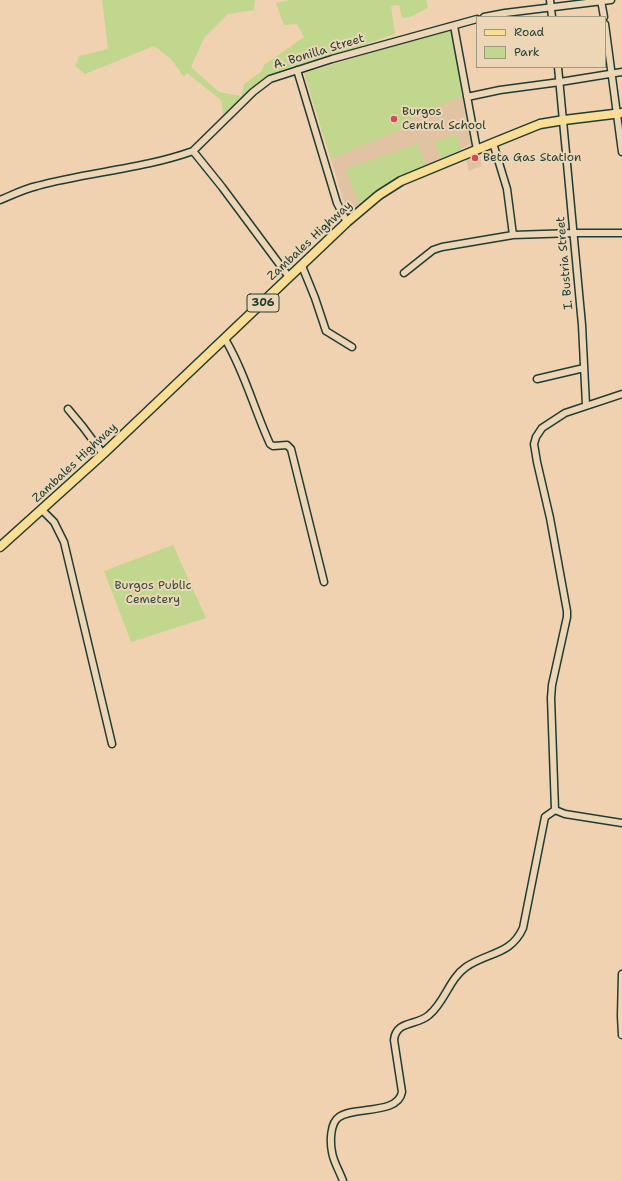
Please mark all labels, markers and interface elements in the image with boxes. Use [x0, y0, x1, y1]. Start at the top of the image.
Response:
legend [476, 16, 606, 68]
text: Road [514, 24, 544, 40]
street label: A. Bonilla Street [272, 31, 366, 73]
text: Park [514, 44, 540, 60]
place label: Burgos Central School [402, 105, 486, 133]
marker: Burgos Central School [389, 114, 399, 124]
place label: Beta Gas Station [483, 151, 581, 165]
marker: Beta Gas Station [470, 153, 480, 163]
street label: Zambales Highway [265, 198, 355, 284]
street label: I. Bustria Street [554, 216, 576, 310]
road number: 306 [247, 294, 279, 312]
street label: Zambales Highway [30, 420, 120, 506]
park label: Burgos Public Cemetery [115, 579, 191, 607]

